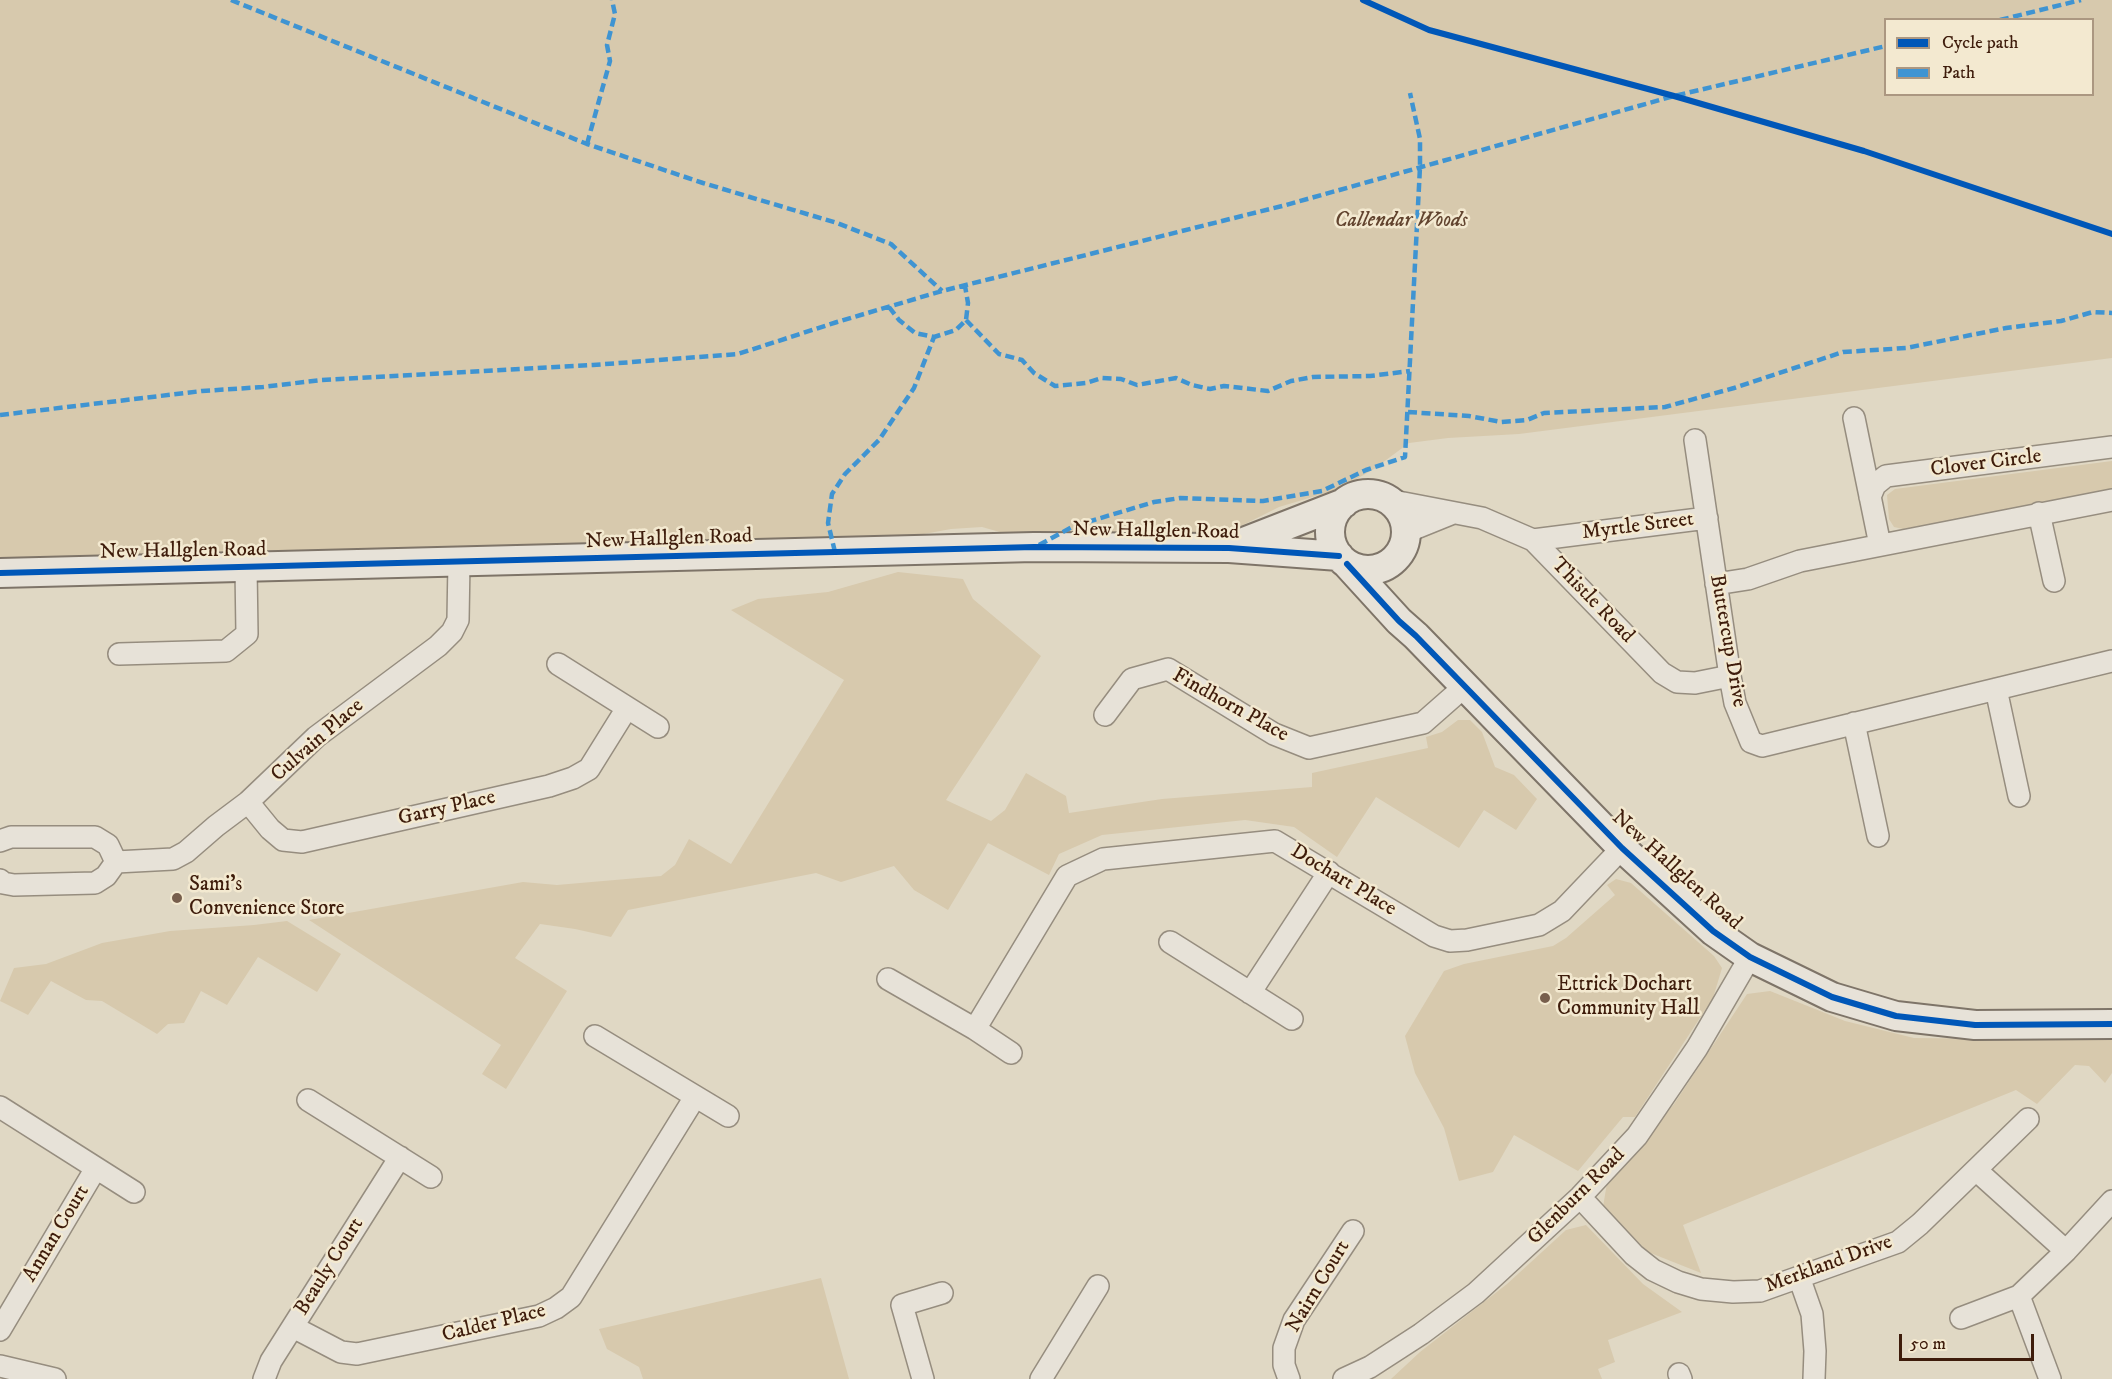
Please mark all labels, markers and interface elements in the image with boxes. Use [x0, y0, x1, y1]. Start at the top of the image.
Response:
legend [1884, 18, 2094, 96]
text: Cycle path [1942, 32, 2019, 54]
text: Path [1942, 62, 1975, 84]
park label: Callendar Woods [1335, 209, 1467, 235]
street label: Clover Circle [1929, 445, 2043, 483]
street label: Myrtle Street [1581, 508, 1695, 546]
street label: New Hallglen Road [1072, 518, 1240, 546]
street label: New Hallglen Road [585, 524, 753, 556]
street label: New Hallglen Road [99, 538, 267, 566]
street label: Thistle Road [1545, 553, 1639, 649]
street label: Buttercup Drive [1703, 573, 1751, 709]
street label: Findhorn Place [1167, 664, 1293, 748]
street label: Culvain Place [267, 694, 369, 788]
street label: Garry Place [396, 786, 498, 832]
street label: New Hallglen Road [1606, 806, 1746, 936]
street label: Dochart Place [1286, 840, 1400, 922]
place label: Sami's Convenience Store [189, 873, 345, 923]
marker: Sami's Convenience Store [170, 891, 184, 905]
place label: Ettrick Dochart Community Hall [1557, 973, 1699, 1023]
marker: Ettrick Dochart Community Hall [1538, 991, 1552, 1005]
street label: Glenburn Road [1523, 1143, 1631, 1251]
street label: Annan Court [18, 1181, 96, 1287]
street label: Beauly Court [290, 1214, 370, 1320]
street label: Merkland Drive [1762, 1230, 1896, 1300]
street label: Nairn Court [1282, 1236, 1356, 1338]
street label: Calder Place [440, 1299, 548, 1349]
scale bar [1902, 1322, 2037, 1360]
text: 50 m [1910, 1333, 1946, 1355]

